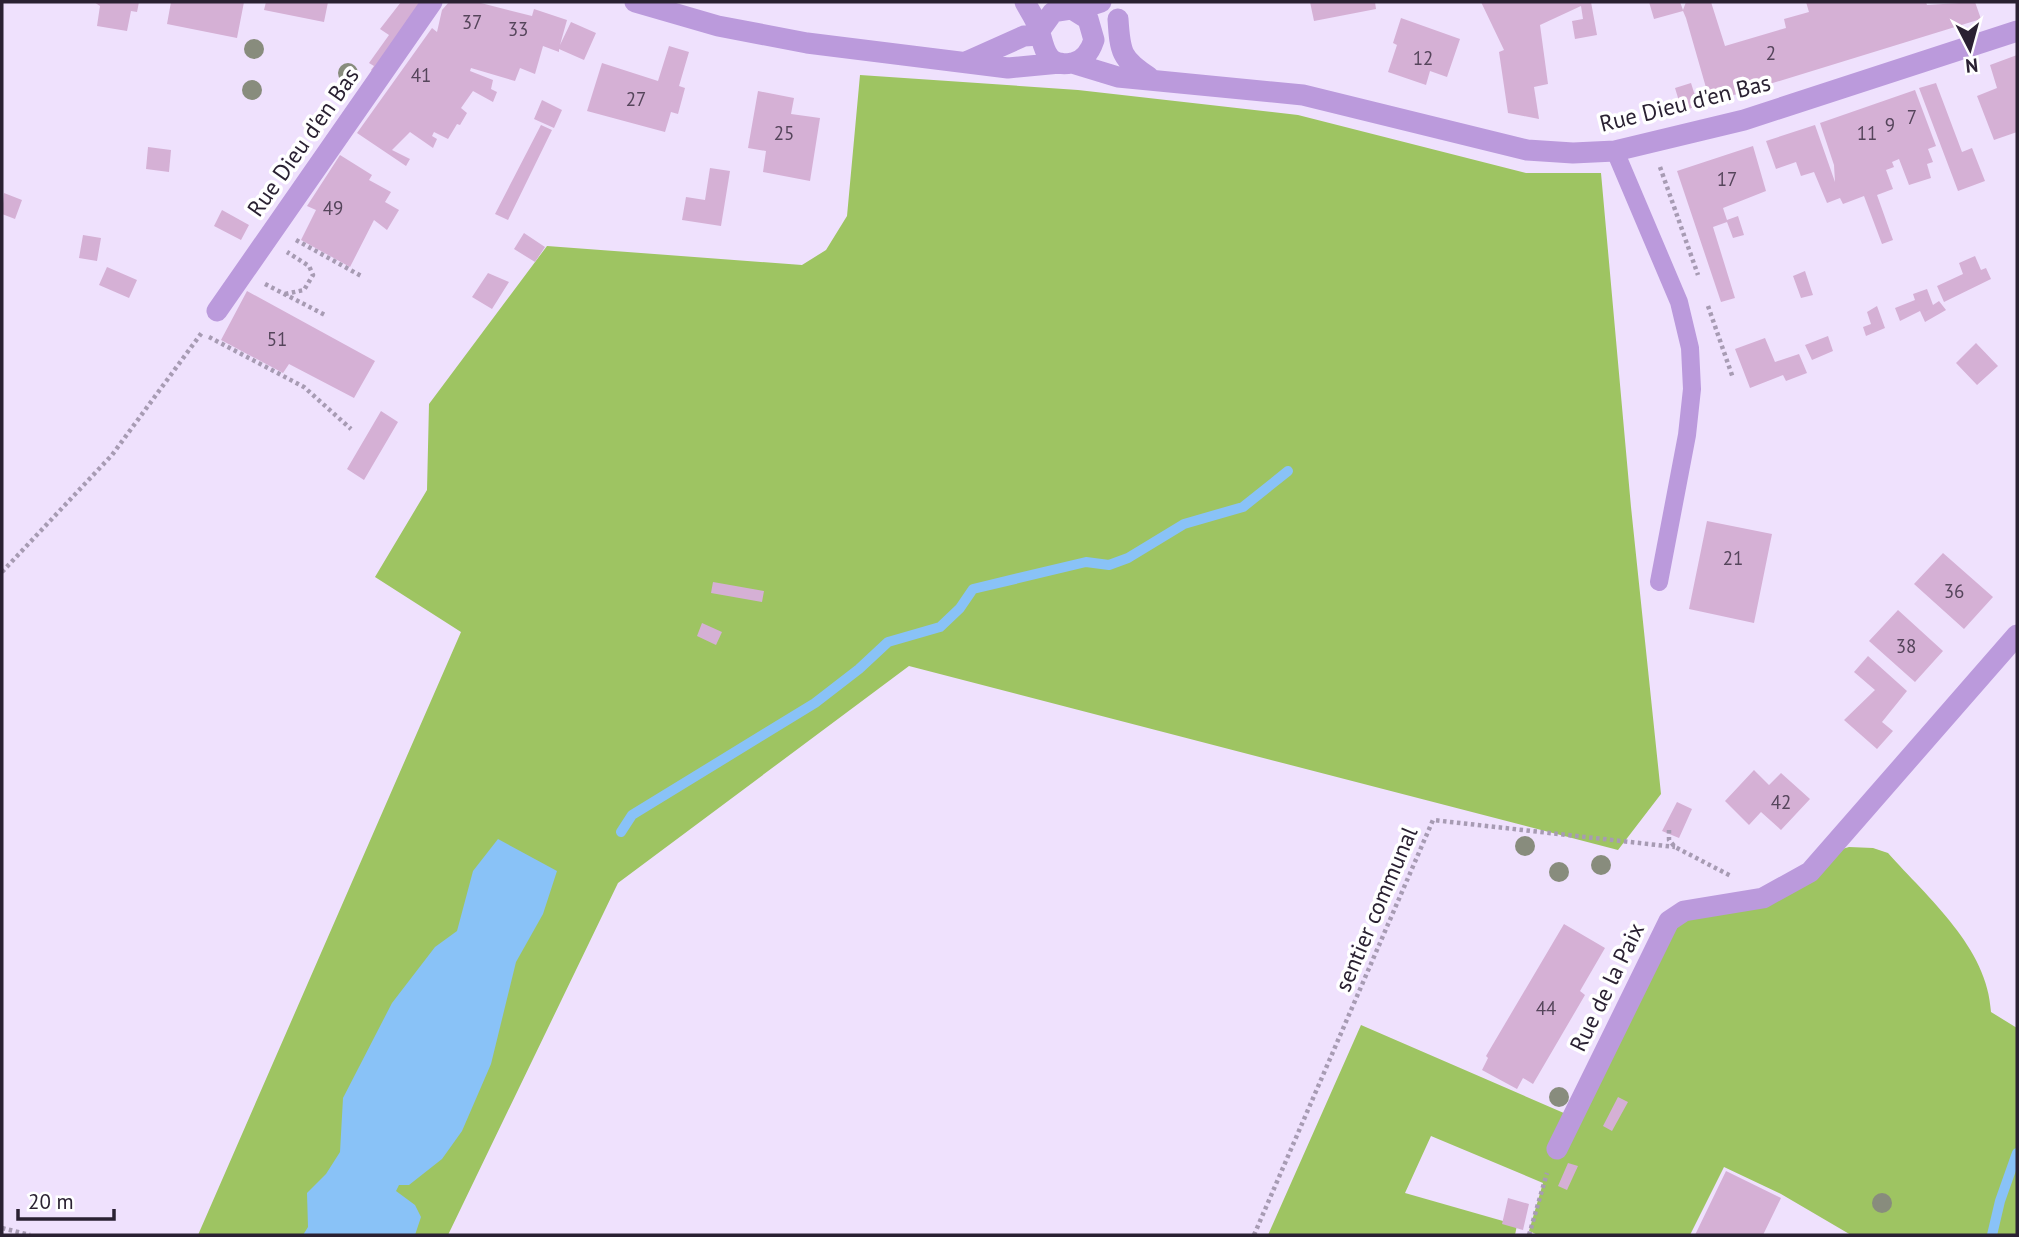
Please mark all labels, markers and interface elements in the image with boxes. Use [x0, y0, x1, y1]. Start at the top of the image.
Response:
house number: 37 [462, 10, 482, 34]
north arrow [1935, 14, 2005, 84]
house number: 33 [508, 17, 528, 41]
house number: 2 [1766, 41, 1776, 65]
house number: 12 [1413, 46, 1433, 70]
text: N [1964, 53, 1979, 78]
street label: Rue Dieu d'en Bas [240, 62, 365, 222]
house number: 41 [411, 63, 431, 87]
street label: Rue Dieu d'en Bas [1596, 67, 1773, 138]
house number: 27 [626, 87, 646, 111]
house number: 7 [1907, 105, 1917, 129]
house number: 9 [1885, 113, 1895, 137]
house number: 25 [774, 121, 794, 145]
house number: 11 [1857, 121, 1877, 145]
house number: 17 [1717, 167, 1737, 191]
house number: 49 [323, 196, 343, 220]
house number: 51 [267, 327, 287, 351]
house number: 21 [1723, 546, 1743, 570]
house number: 36 [1944, 579, 1964, 603]
house number: 38 [1896, 634, 1916, 658]
house number: 42 [1771, 790, 1791, 814]
street label: sentier communal [1328, 822, 1423, 996]
street label: Rue de la Paix [1563, 918, 1650, 1056]
house number: 44 [1536, 996, 1556, 1020]
scale bar [18, 1178, 114, 1222]
text: 20 m [28, 1188, 74, 1215]

